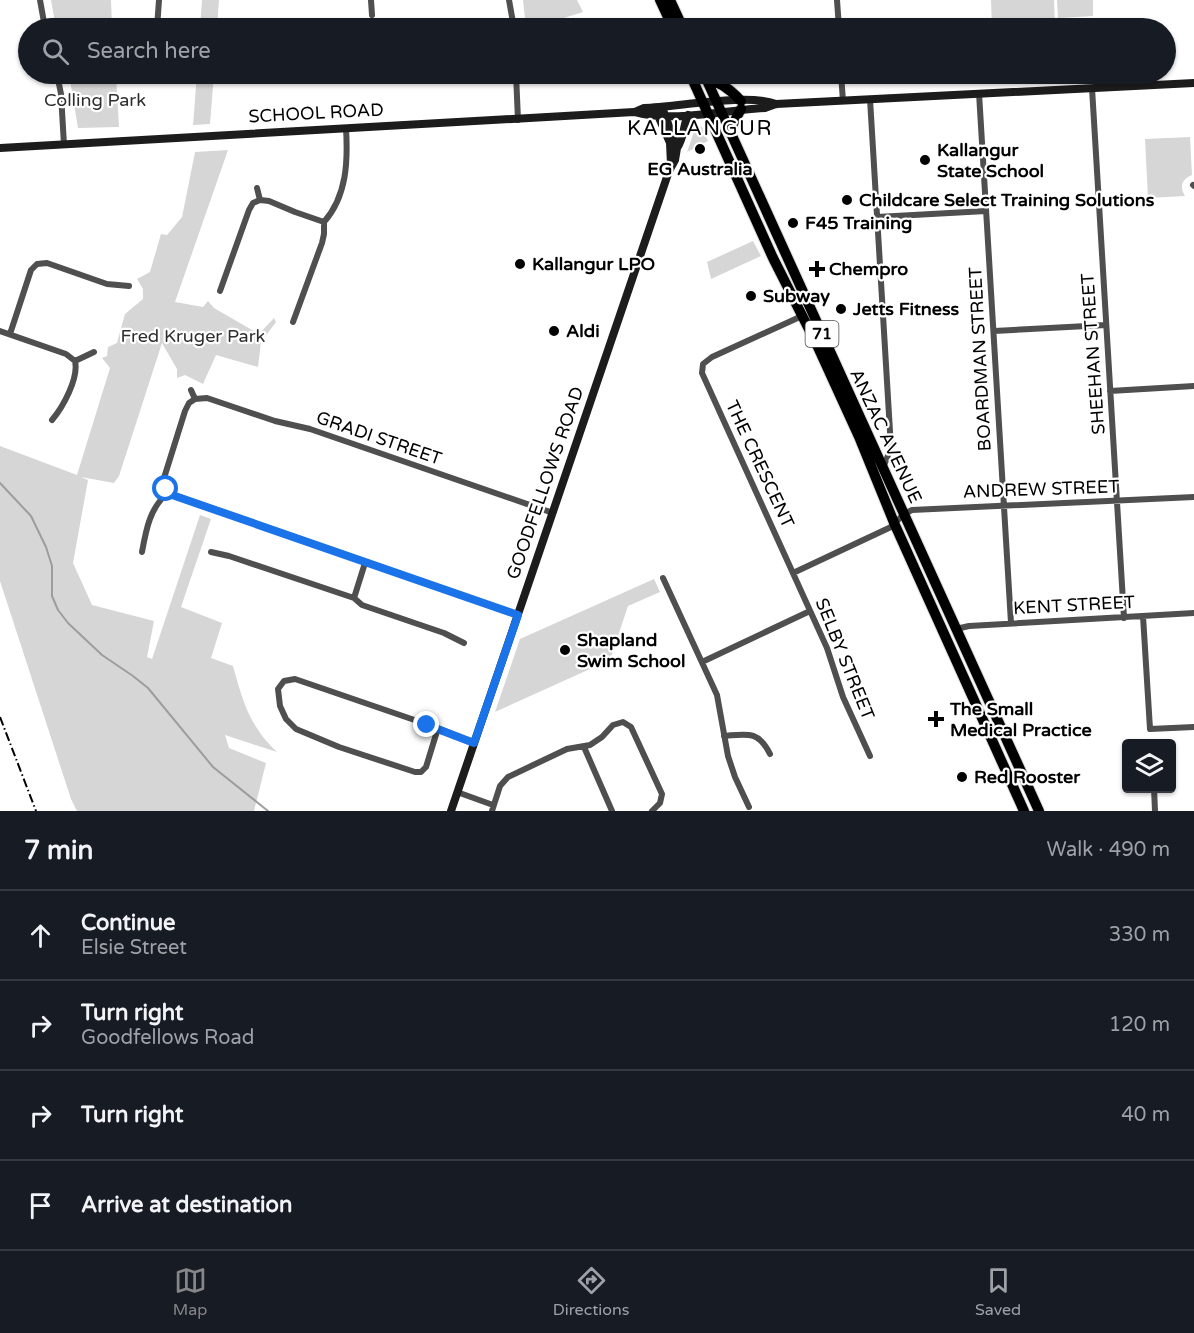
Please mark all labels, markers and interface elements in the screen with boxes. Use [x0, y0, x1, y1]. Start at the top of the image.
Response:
search box [18, 18, 1176, 84]
icon: search [39, 35, 72, 68]
text: Search here [87, 38, 211, 64]
park label: Colling Park [44, 89, 146, 111]
street label: SCHOOL ROAD [248, 98, 384, 128]
district label: KALLANGUR [627, 116, 773, 141]
place label: Kallangur State School [937, 139, 1044, 182]
marker: EG Australia [693, 142, 707, 156]
marker: Kallangur State School [918, 153, 932, 167]
place label: EG Australia [647, 158, 753, 180]
place label: Childcare Select Training Solutions [859, 189, 1155, 211]
marker: Childcare Select Training Solutions [840, 193, 854, 207]
place label: F45 Training [805, 212, 912, 234]
marker: F45 Training [786, 216, 800, 230]
place label: Kallangur LPO [532, 253, 655, 275]
marker: Kallangur LPO [513, 257, 527, 271]
place label: Chempro [829, 258, 908, 280]
marker: Chempro [810, 262, 824, 276]
street label: BOARDMAN STREET [964, 266, 996, 452]
street label: SHEEHAN STREET [1076, 272, 1110, 436]
place label: Subway [763, 285, 830, 307]
marker: Subway [744, 289, 758, 303]
place label: Jetts Fitness [852, 298, 960, 320]
marker: Jetts Fitness [834, 302, 848, 316]
place label: Aldi [566, 320, 600, 342]
road number: 71 [806, 321, 838, 347]
marker: Aldi [547, 324, 561, 338]
park label: Fred Kruger Park [121, 325, 266, 347]
street label: ANZAC AVENUE [845, 365, 927, 507]
street label: GOODFELLOWS ROAD [502, 384, 588, 582]
street label: THE CRESCENT [721, 397, 799, 531]
street label: GRADI STREET [313, 406, 445, 470]
route start [152, 475, 178, 501]
street label: ANDREW STREET [962, 475, 1120, 503]
street label: KENT STREET [1013, 591, 1135, 619]
street label: SELBY STREET [811, 595, 879, 723]
place label: Shapland Swim School [577, 629, 685, 672]
marker: Shapland Swim School [558, 643, 572, 657]
place label: The Small Medical Practice [949, 698, 1092, 741]
marker: The Small Medical Practice [927, 710, 945, 728]
route end [413, 711, 439, 737]
map controls [1122, 739, 1176, 793]
button: layers [1122, 739, 1176, 793]
place label: Red Rooster [974, 766, 1081, 788]
marker: Red Rooster [955, 770, 969, 784]
text: 7 min [24, 835, 93, 866]
text: Walk · 490 m [1047, 838, 1170, 862]
text: Continue [81, 910, 176, 936]
icon: ahead [24, 919, 57, 952]
text: 330 m [1109, 923, 1170, 947]
text: Elsie Street [81, 936, 187, 960]
text: Turn right [81, 1000, 183, 1026]
icon: right [24, 1009, 57, 1042]
text: 120 m [1109, 1013, 1170, 1037]
text: Goodfellows Road [81, 1026, 254, 1050]
icon: right [24, 1099, 57, 1132]
text: Turn right [81, 1102, 183, 1128]
text: 40 m [1121, 1103, 1170, 1127]
icon: arrive [24, 1189, 57, 1222]
text: Arrive at destination [81, 1192, 292, 1218]
tab: Map [173, 1264, 207, 1320]
tab: Directions [553, 1264, 629, 1320]
tab: Saved [975, 1264, 1021, 1320]

